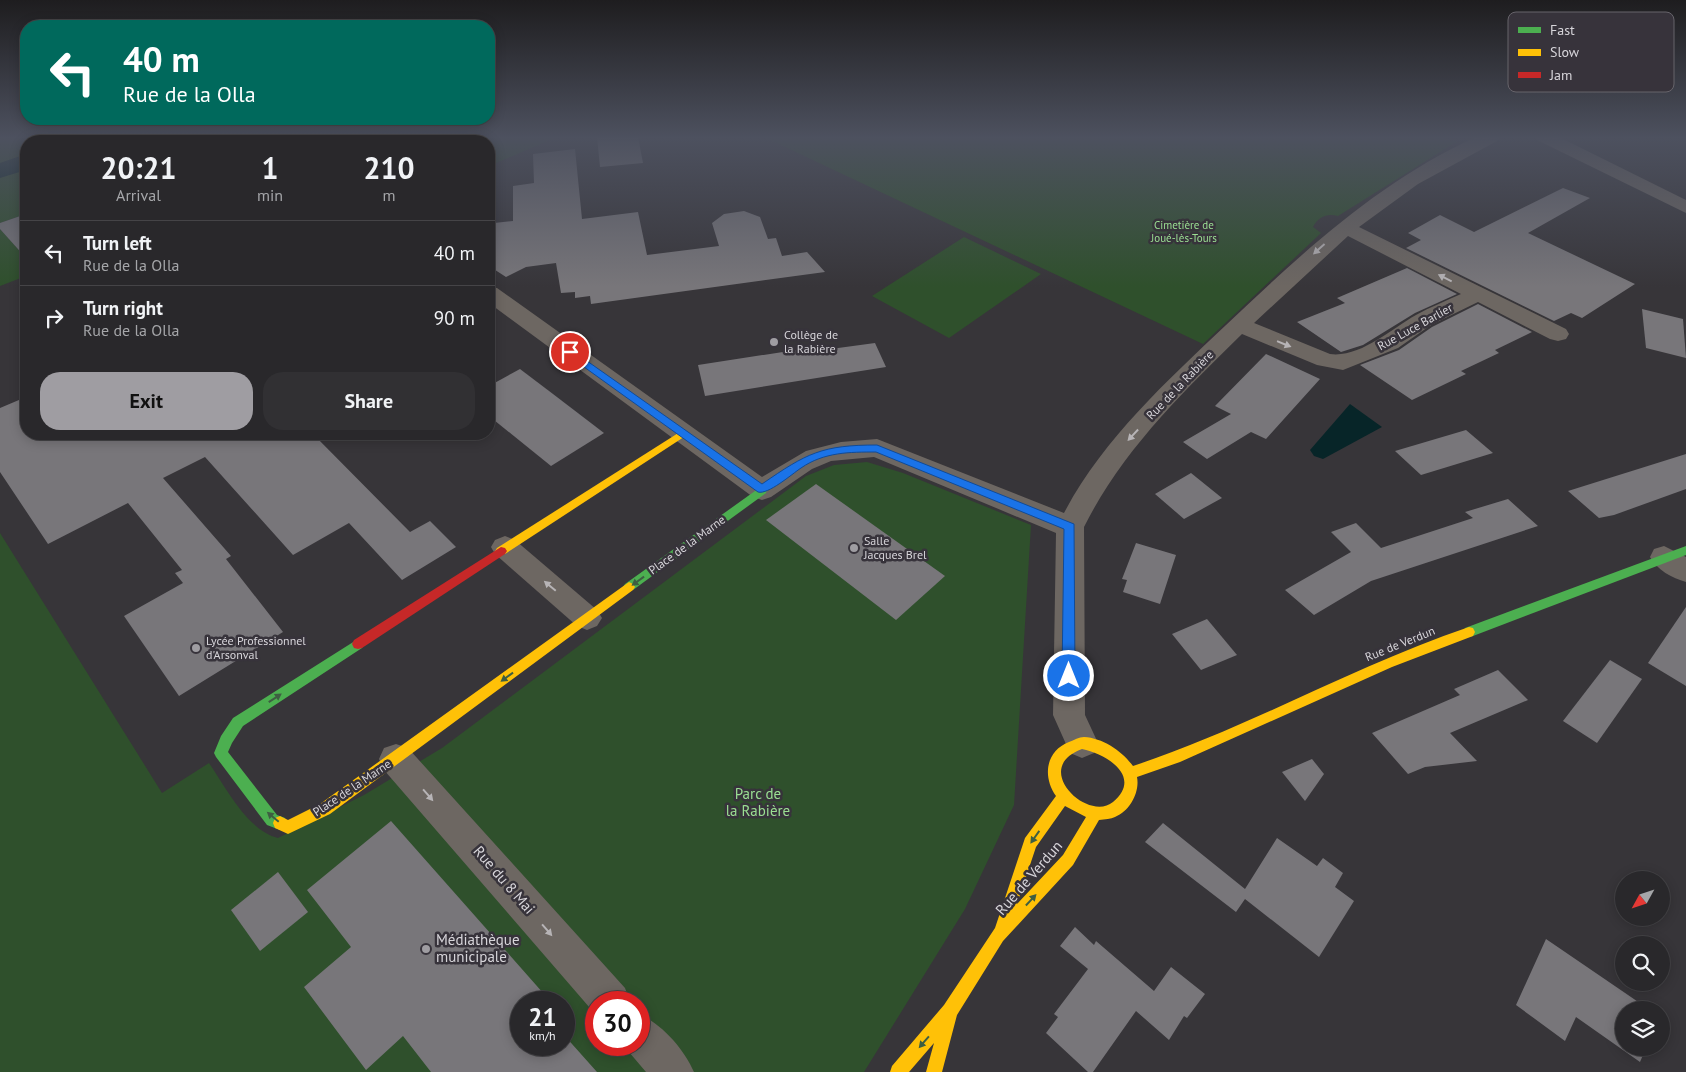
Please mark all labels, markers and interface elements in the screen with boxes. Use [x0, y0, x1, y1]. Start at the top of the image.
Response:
legend [1508, 12, 1674, 92]
text: Fast [1550, 21, 1575, 39]
text: 40 m [123, 36, 200, 82]
icon: left [40, 40, 105, 105]
text: Slow [1550, 43, 1580, 61]
text: Jam [1549, 66, 1572, 84]
text: Rue de la Olla [123, 80, 256, 108]
text: 20:21 [100, 148, 177, 187]
text: 1 [262, 148, 279, 187]
text: 210 [363, 148, 415, 187]
text: Arrival [116, 185, 161, 205]
text: min [257, 185, 283, 205]
text: m [383, 185, 396, 205]
park label: Cimetière de Joué-lès-Tours [1150, 218, 1217, 245]
text: Turn left [83, 231, 152, 255]
icon: left [40, 239, 68, 267]
text: 40 m [434, 241, 475, 265]
one-way arrow [1313, 243, 1325, 255]
text: Rue de la Olla [83, 255, 180, 275]
one-way arrow [1438, 274, 1452, 282]
text: Turn right [83, 296, 163, 320]
street label: Rue Luce Barlier [1375, 300, 1455, 353]
icon: right [40, 304, 68, 332]
text: 90 m [434, 306, 475, 330]
text: Rue de la Olla [83, 320, 180, 340]
place label: Collège de la Rabière [784, 327, 838, 356]
pin [549, 331, 591, 373]
marker: Collège de la Rabière [768, 336, 780, 348]
icon: arrive [556, 338, 584, 366]
one-way arrow [1277, 340, 1291, 348]
street label: Rue de la Rabière [1143, 347, 1216, 422]
button: Exit [40, 372, 253, 430]
button: Share [263, 372, 475, 430]
one-way arrow [1127, 428, 1139, 440]
street label: Place de la Marne [645, 512, 728, 577]
place label: Salle Jacques Brel [863, 533, 927, 562]
marker: Salle Jacques Brel [848, 542, 860, 554]
one-way arrow [631, 576, 645, 586]
one-way arrow [545, 580, 557, 592]
street label: Rue de Verdun [1363, 623, 1437, 664]
place label: Lycée Professionnel d'Arsonval [206, 633, 306, 662]
marker: Lycée Professionnel d'Arsonval [190, 642, 202, 654]
position arrow [1042, 649, 1094, 701]
one-way arrow [500, 672, 514, 682]
one-way arrow [268, 693, 282, 703]
street label: Place de la Marne [310, 756, 394, 819]
park label: Parc de la Rabière [726, 784, 790, 820]
one-way arrow [422, 789, 433, 801]
one-way arrow [266, 812, 279, 823]
one-way arrow [1030, 830, 1040, 844]
street label: Rue de Verdun [991, 837, 1066, 919]
street label: Rue du 8 Mai [470, 842, 539, 918]
north arrow [1615, 871, 1670, 926]
map controls [1615, 871, 1670, 1056]
one-way arrow [1025, 895, 1037, 907]
one-way arrow [542, 923, 553, 936]
place label: Médiathèque municipale [436, 930, 520, 966]
button: search [1615, 936, 1670, 991]
marker: Médiathèque municipale [420, 943, 432, 955]
speed limit sign: 30 [585, 991, 650, 1056]
text: 21 [528, 1001, 557, 1033]
button: layers [1615, 1001, 1670, 1056]
text: km/h [529, 1028, 556, 1043]
one-way arrow [918, 1035, 930, 1047]

